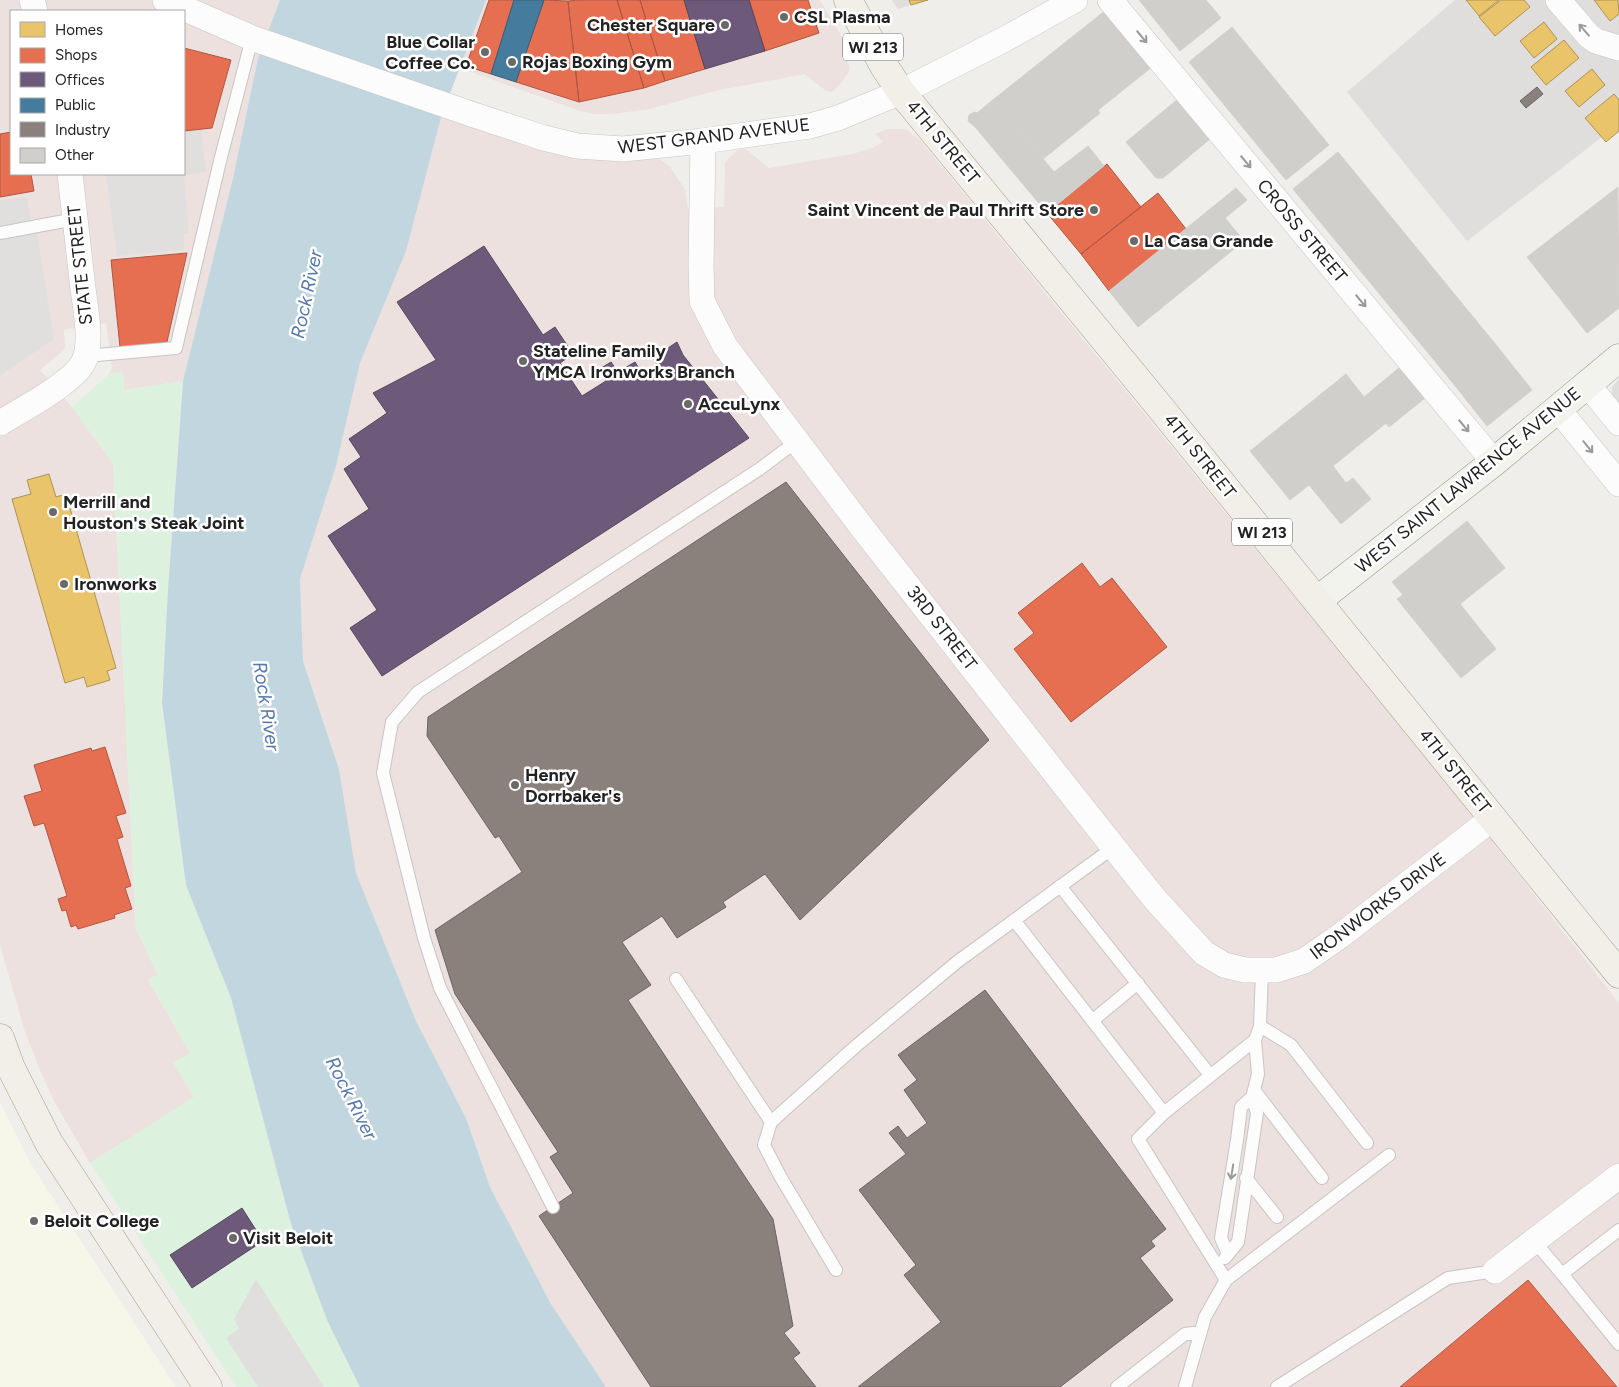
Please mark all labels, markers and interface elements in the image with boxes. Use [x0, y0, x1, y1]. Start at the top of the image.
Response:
place label: CSL Plasma [794, 6, 890, 28]
legend [10, 10, 185, 175]
marker: CSL Plasma [778, 11, 790, 23]
place label: Chester Square [587, 14, 715, 36]
marker: Chester Square [719, 19, 731, 31]
text: Homes [55, 21, 103, 39]
one-way arrow [1578, 24, 1590, 37]
place label: Blue Collar Coffee Co. [385, 31, 475, 74]
one-way arrow [1136, 31, 1147, 44]
road number: WI 213 [843, 34, 903, 61]
text: Shops [55, 46, 97, 64]
marker: Blue Collar Coffee Co. [479, 46, 491, 58]
place label: Rojas Boxing Gym [522, 51, 672, 73]
marker: Rojas Boxing Gym [506, 56, 518, 68]
text: Offices [55, 71, 105, 89]
text: Public [55, 96, 96, 114]
street label: 4TH STREET [902, 96, 984, 188]
street label: WEST GRAND AVENUE [617, 113, 811, 159]
text: Industry [55, 121, 110, 139]
text: Other [55, 146, 94, 164]
one-way arrow [1240, 156, 1251, 169]
street label: CROSS STREET [1252, 175, 1352, 287]
place label: Saint Vincent de Paul Thrift Store [807, 199, 1084, 221]
street label: STATE STREET [63, 204, 97, 326]
marker: Saint Vincent de Paul Thrift Store [1088, 204, 1100, 216]
place label: La Casa Grande [1144, 230, 1273, 252]
marker: La Casa Grande [1128, 235, 1140, 247]
water label: Rock River [286, 247, 327, 341]
one-way arrow [1355, 294, 1366, 307]
place label: Stateline Family YMCA Ironworks Branch [533, 340, 735, 383]
marker: Stateline Family YMCA Ironworks Branch [517, 355, 529, 367]
street label: WEST SAINT LAWRENCE AVENUE [1351, 382, 1585, 578]
place label: AccuLynx [698, 393, 780, 415]
marker: AccuLynx [682, 398, 694, 410]
street label: 4TH STREET [1159, 409, 1241, 503]
one-way arrow [1459, 419, 1470, 432]
one-way arrow [1583, 440, 1594, 453]
place label: Merrill and Houston's Steak Joint [63, 491, 245, 534]
marker: Merrill and Houston's Steak Joint [47, 506, 59, 518]
road number: WI 213 [1232, 518, 1292, 546]
place label: Ironworks [74, 573, 157, 595]
marker: Ironworks [58, 578, 70, 590]
street label: 3RD STREET [902, 581, 982, 675]
water label: Rock River [248, 660, 285, 753]
street label: 4TH STREET [1414, 724, 1496, 818]
place label: Henry Dorrbaker's [525, 764, 621, 807]
marker: Henry Dorrbaker's [509, 779, 521, 791]
street label: IRONWORKS DRIVE [1306, 848, 1450, 964]
water label: Rock River [321, 1053, 382, 1144]
one-way arrow [1227, 1164, 1237, 1180]
place label: Beloit College [44, 1210, 159, 1232]
marker: Beloit College [28, 1215, 40, 1227]
place label: Visit Beloit [243, 1227, 333, 1249]
marker: Visit Beloit [227, 1232, 239, 1244]

